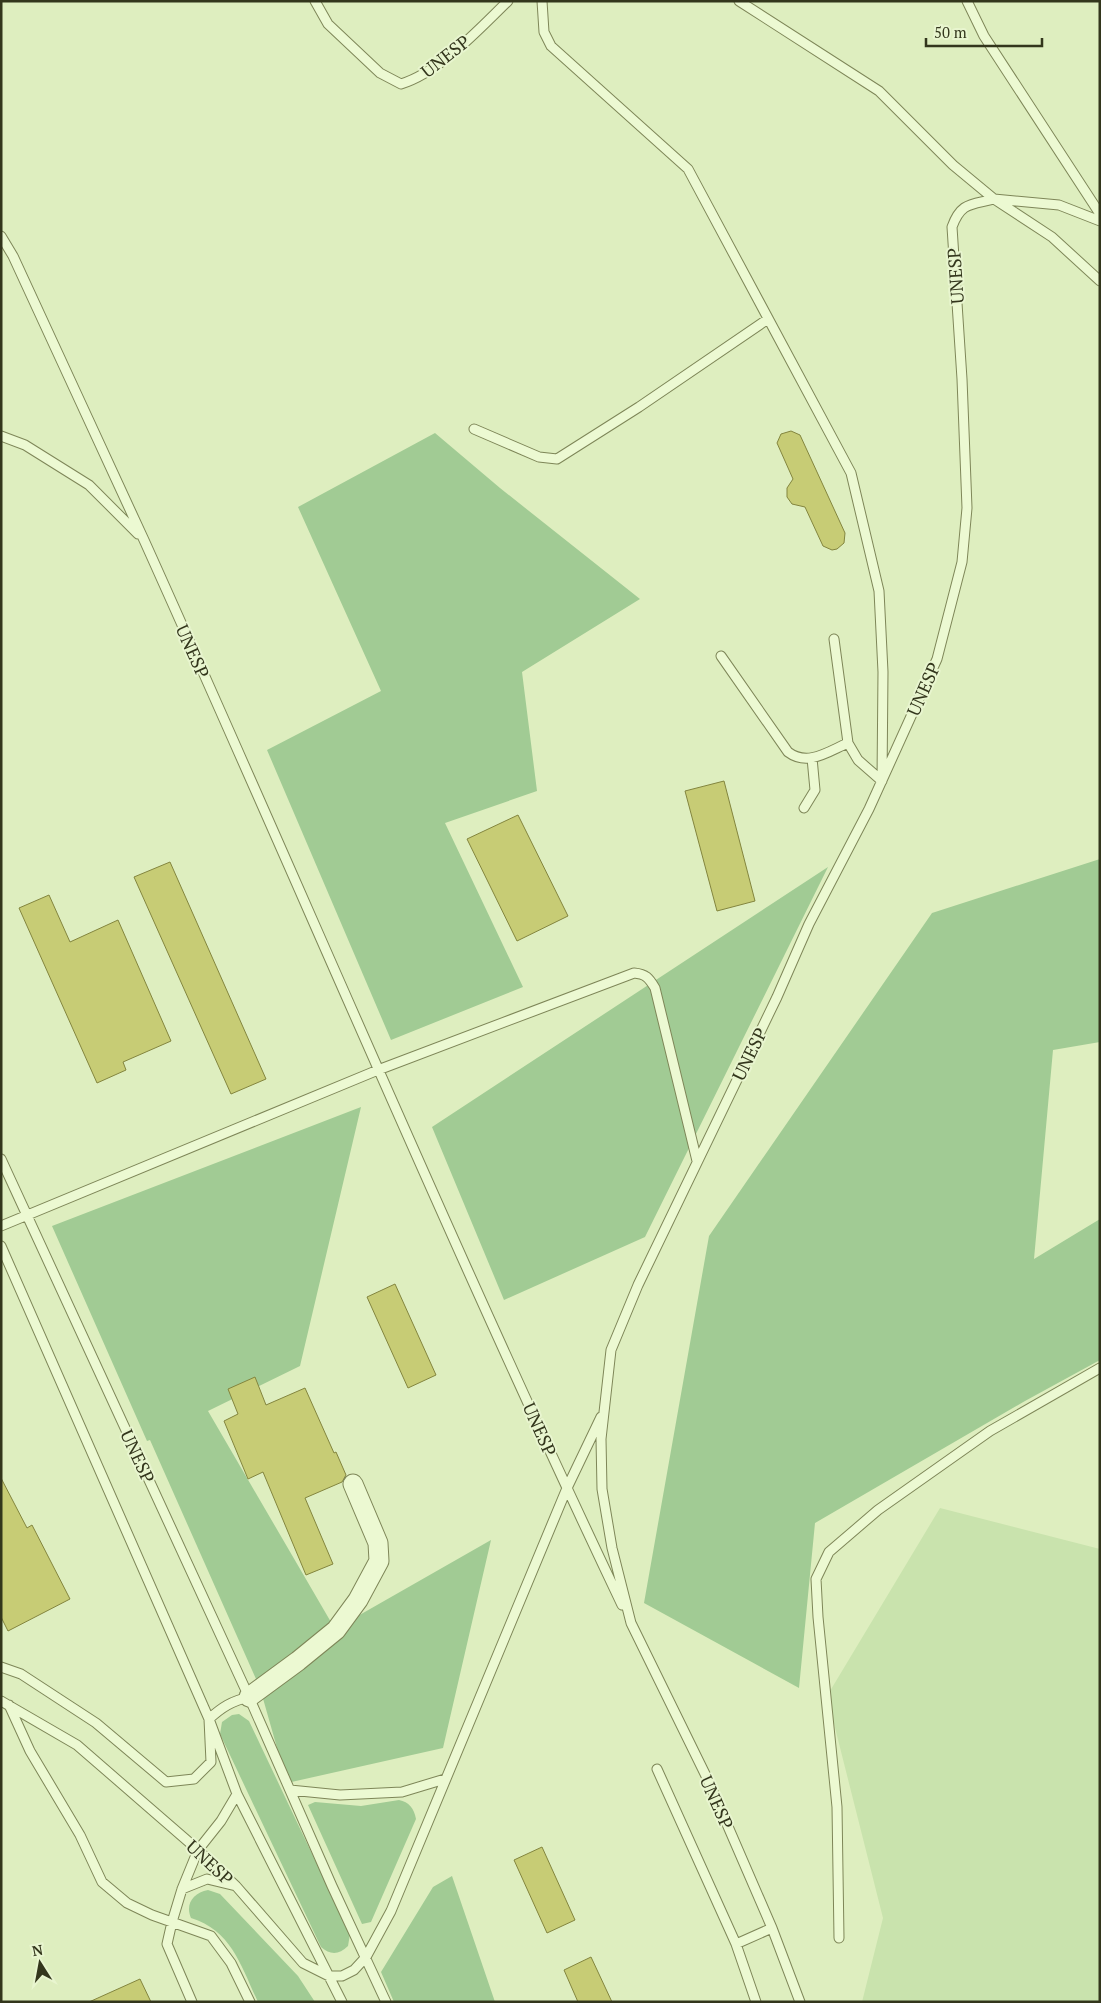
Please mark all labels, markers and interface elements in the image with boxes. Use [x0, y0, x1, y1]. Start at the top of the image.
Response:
scale bar [926, 15, 1042, 47]
text: 50 m [934, 22, 967, 42]
street label: UNESP [415, 29, 475, 83]
street label: UNESP [941, 247, 969, 305]
street label: UNESP [171, 620, 215, 682]
street label: UNESP [901, 658, 945, 720]
street label: UNESP [726, 1023, 772, 1084]
street label: UNESP [518, 1398, 562, 1460]
street label: UNESP [115, 1425, 161, 1487]
street label: UNESP [695, 1771, 739, 1833]
street label: UNESP [181, 1834, 239, 1890]
north arrow [15, 1938, 65, 1988]
text: N [30, 1939, 45, 1960]

